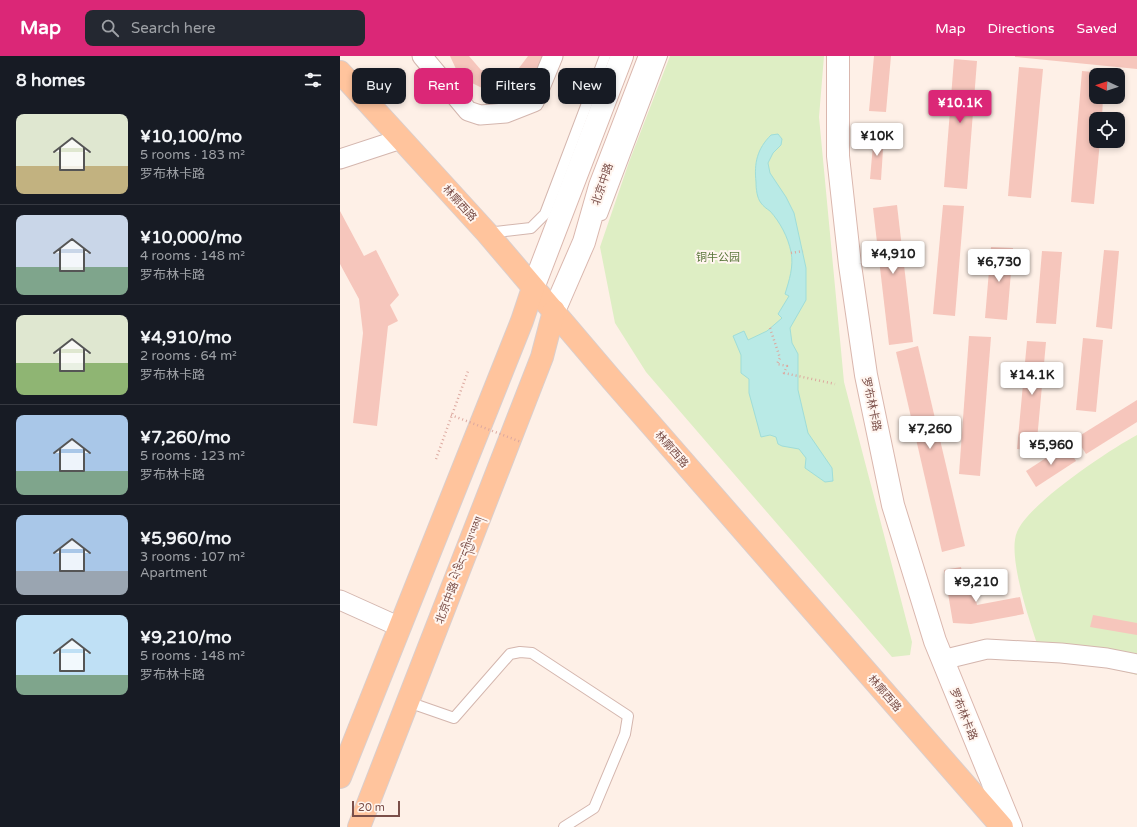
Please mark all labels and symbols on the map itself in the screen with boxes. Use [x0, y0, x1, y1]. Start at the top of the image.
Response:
north arrow [1089, 68, 1125, 104]
pin: ¥10.1K [927, 90, 993, 124]
pin: ¥10K [853, 123, 901, 157]
street label: 北京中路 [589, 161, 616, 207]
street label: 林廓西路 [440, 183, 479, 224]
pin: ¥4,910 [860, 241, 926, 275]
pin: ¥6,730 [966, 249, 1032, 283]
park label: 铜牛公园 [696, 251, 740, 264]
pin: ¥14.1K [999, 362, 1065, 396]
street label: 罗布林卡路 [859, 376, 884, 432]
pin: ¥7,260 [897, 416, 963, 450]
street label: 林廓西路 [652, 428, 691, 470]
pin: ¥5,960 [1018, 432, 1084, 466]
street label: 北京中路 པེ་ཅིང་དཀྱིལ་ལམ། [431, 514, 489, 627]
pin: ¥9,210 [943, 569, 1009, 603]
street label: 林廓西路 [865, 672, 904, 714]
street label: 罗布林卡路 [947, 686, 980, 742]
scale bar [352, 799, 400, 818]

